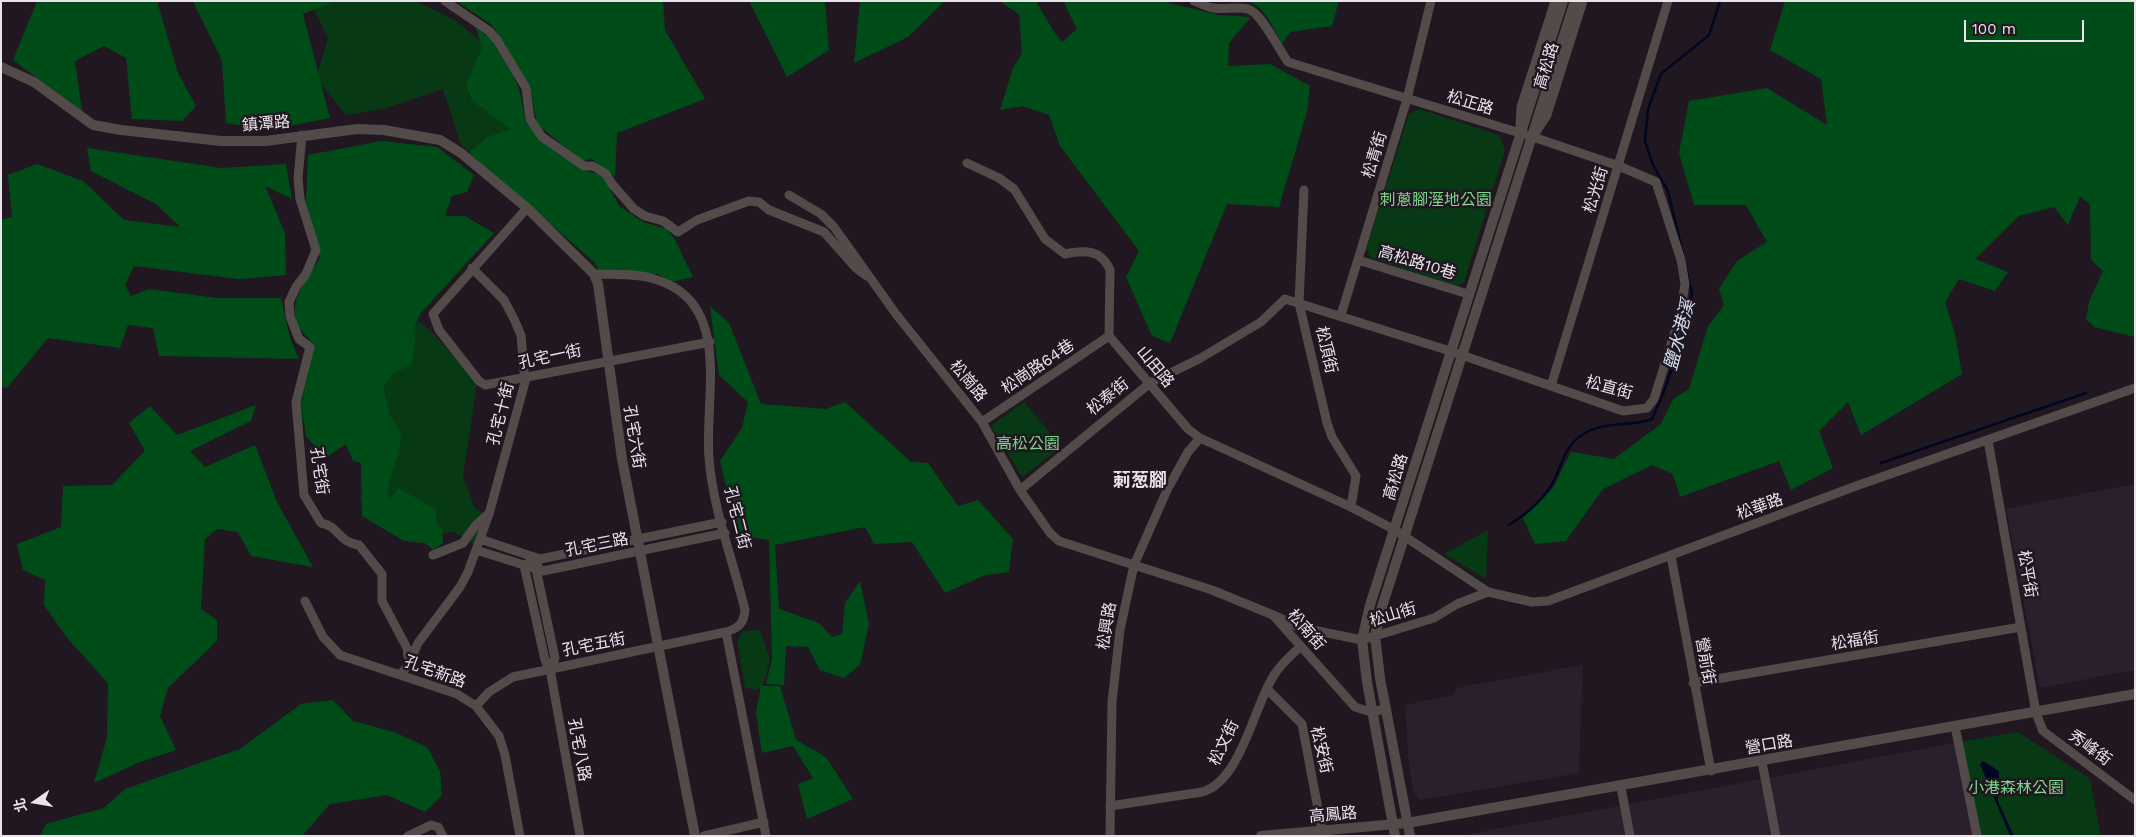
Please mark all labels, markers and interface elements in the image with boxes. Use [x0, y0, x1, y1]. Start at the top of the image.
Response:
scale bar [1966, 10, 2086, 42]
text: 100 m [1972, 20, 2016, 38]
street label: 高松路 [1531, 40, 1563, 92]
street label: 松正路 [1444, 87, 1496, 119]
street label: 鎮潭路 [241, 112, 291, 136]
street label: 松青街 [1359, 129, 1391, 181]
street label: 松光街 [1580, 164, 1612, 216]
park label: 刺蔥腳溼地公園 [1380, 190, 1492, 210]
street label: 高松路10巷 [1376, 242, 1458, 284]
water label: 鹽水港溪 [1660, 297, 1700, 373]
street label: 松頂街 [1311, 324, 1341, 376]
street label: 松崗路64巷 [998, 336, 1078, 398]
street label: 孔宅一街 [517, 341, 583, 373]
street label: 山田路 [1132, 342, 1178, 392]
street label: 松崗路 [945, 356, 991, 406]
street label: 松直街 [1583, 373, 1635, 403]
street label: 松泰街 [1083, 374, 1133, 420]
street label: 孔宅十街 [484, 381, 518, 447]
street label: 孔宅六街 [620, 404, 648, 470]
park label: 高松公園 [996, 434, 1060, 454]
street label: 孔宅街 [306, 446, 332, 496]
street label: 高松路 [1380, 451, 1412, 503]
district label: 莿葱腳 [1113, 470, 1167, 492]
street label: 孔宅二街 [720, 485, 754, 551]
street label: 松華路 [1734, 490, 1786, 524]
street label: 孔宅三路 [564, 529, 630, 561]
street label: 松平街 [2013, 549, 2041, 599]
street label: 松山街 [1367, 599, 1419, 631]
street label: 松興路 [1094, 601, 1120, 651]
street label: 松南街 [1283, 606, 1329, 654]
street label: 松福街 [1830, 628, 1880, 654]
street label: 孔宅五街 [561, 629, 627, 661]
street label: 營前街 [1691, 636, 1719, 686]
street label: 孔宅新路 [402, 652, 468, 692]
street label: 孔宅八路 [564, 717, 594, 783]
street label: 松文街 [1205, 717, 1243, 769]
street label: 松安街 [1306, 724, 1336, 776]
street label: 秀峰街 [2065, 726, 2115, 770]
street label: 營口路 [1744, 731, 1794, 759]
north arrow [10, 777, 60, 827]
park label: 小港森林公園 [1968, 778, 2064, 798]
text: 北 [11, 797, 30, 814]
street label: 高鳳路 [1308, 803, 1358, 827]

